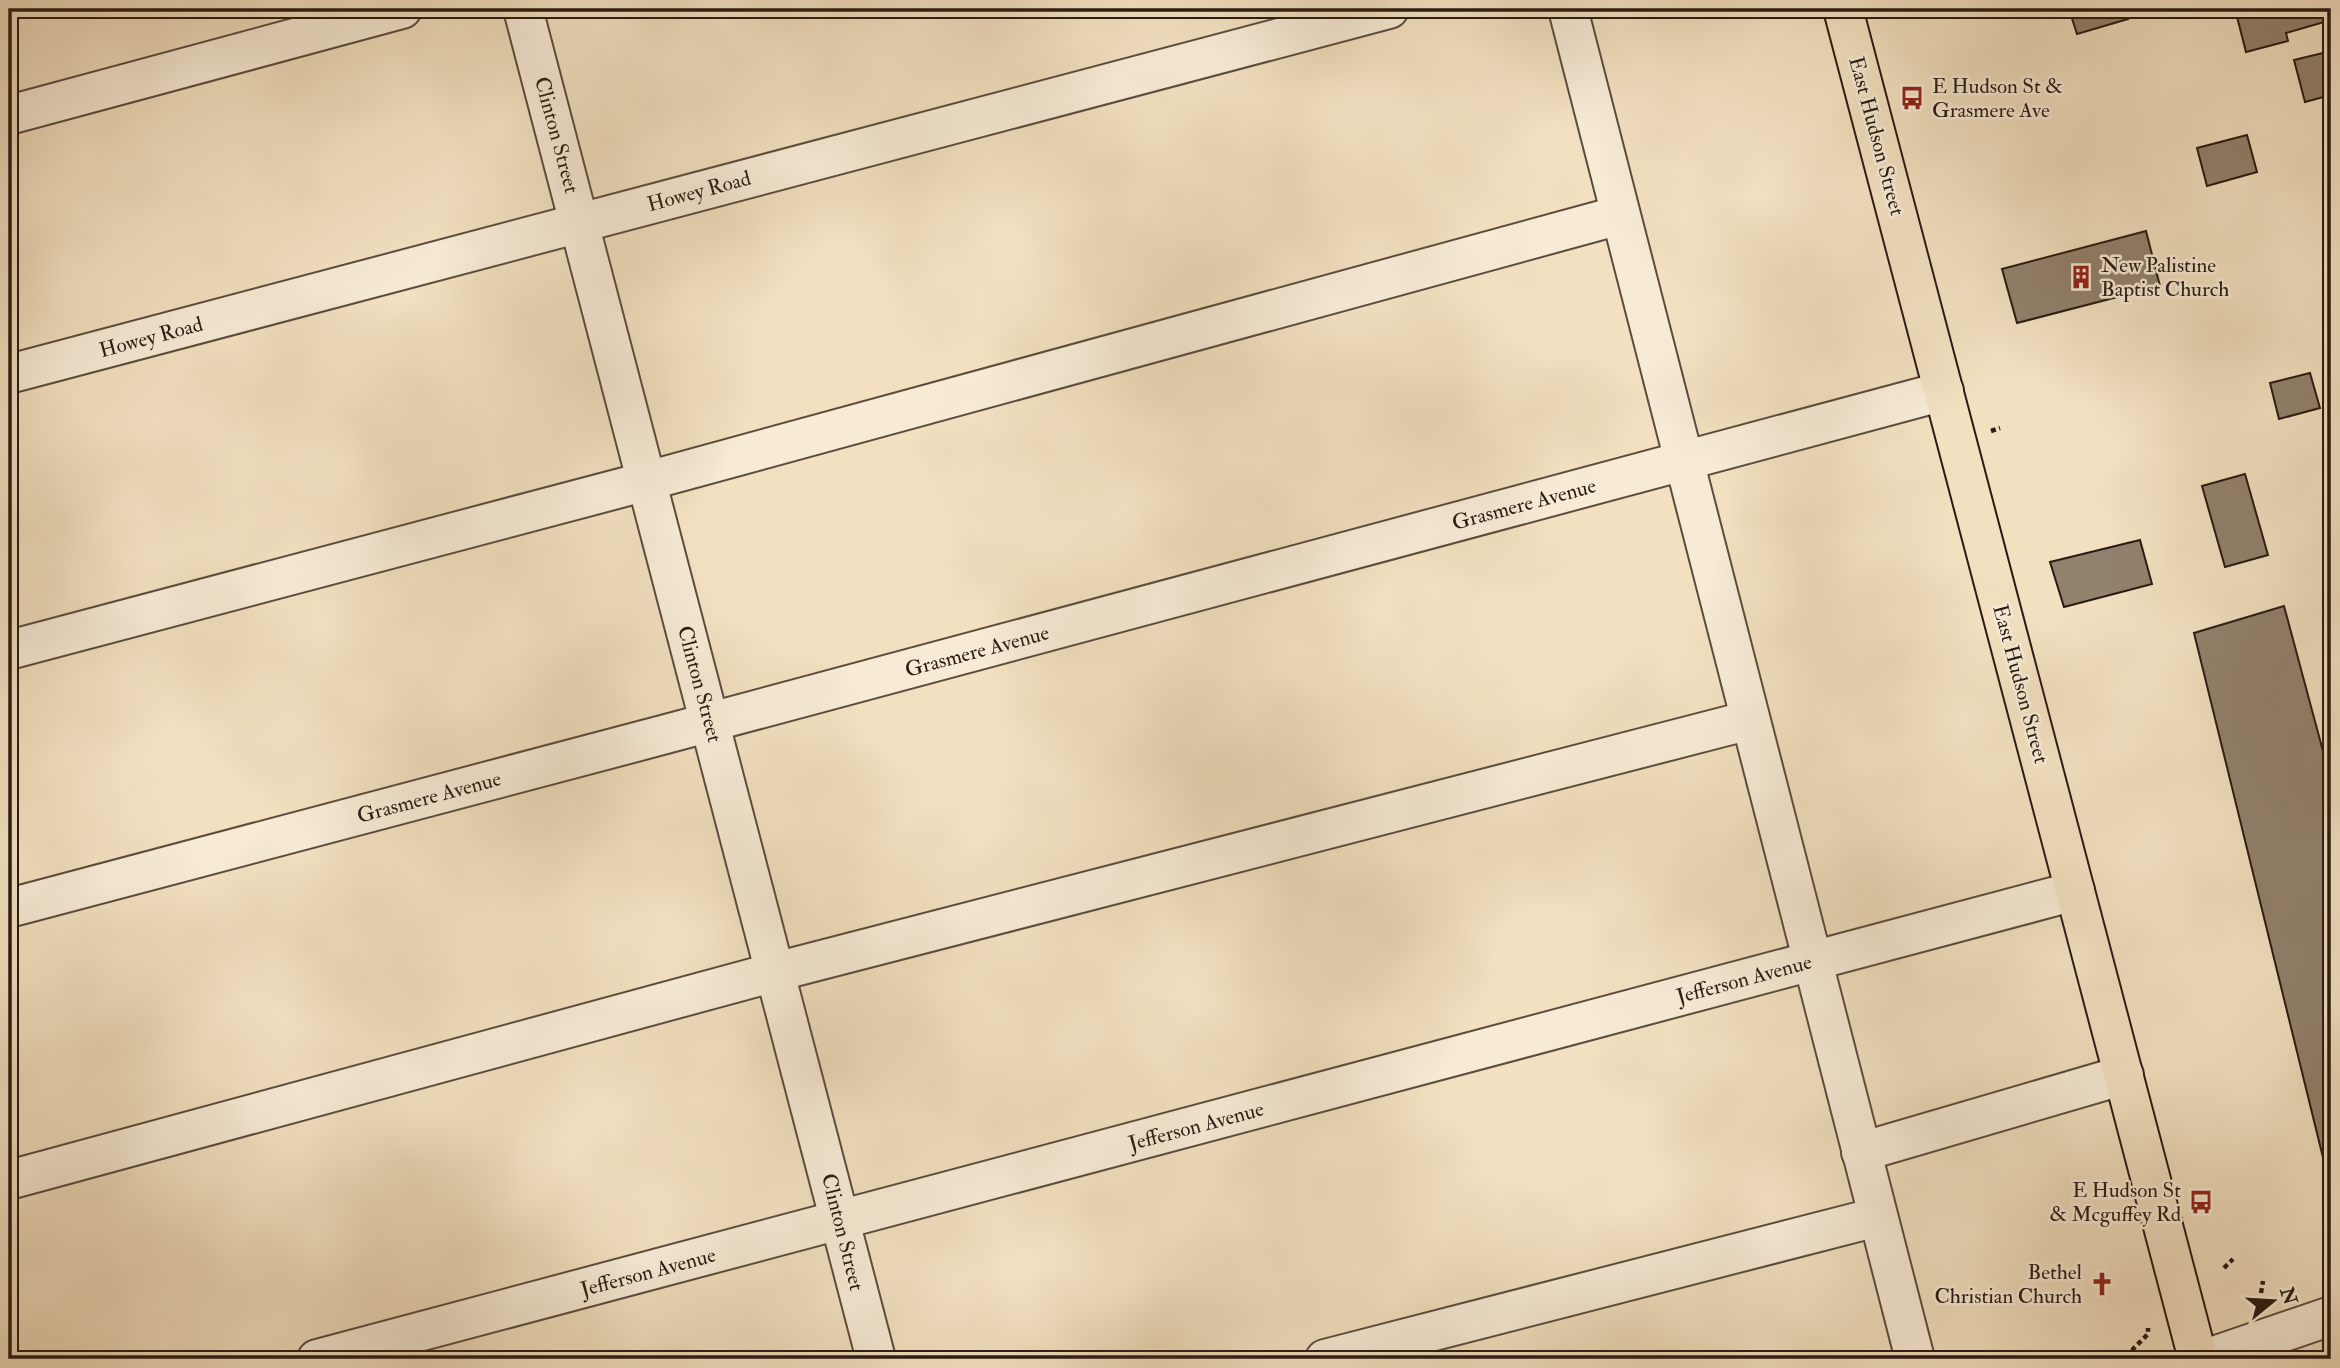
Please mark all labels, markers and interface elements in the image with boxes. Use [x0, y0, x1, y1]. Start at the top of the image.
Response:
street label: East Hudson Street [1842, 54, 1911, 219]
place label: E Hudson St & Grasmere Ave [1932, 73, 2063, 124]
street label: Clinton Street [528, 74, 585, 197]
bus stop icon: E Hudson St & Grasmere Ave [1898, 84, 1926, 112]
street label: Howey Road [644, 165, 754, 218]
place label: New Palistine Baptist Church [2101, 252, 2229, 303]
building icon: New Palistine Baptist Church [2067, 263, 2095, 291]
street label: Howey Road [96, 311, 206, 364]
street label: Grasmere Avenue [1449, 472, 1599, 537]
street label: East Hudson Street [1986, 602, 2055, 767]
street label: Grasmere Avenue [902, 619, 1052, 684]
street label: Clinton Street [671, 623, 728, 746]
street label: Grasmere Avenue [354, 765, 504, 830]
street label: Jefferson Avenue [1673, 948, 1815, 1011]
street label: Jefferson Avenue [1125, 1095, 1267, 1158]
street label: Clinton Street [815, 1171, 870, 1294]
place label: E Hudson St & Mcguffey Rd [2050, 1177, 2182, 1228]
bus stop icon: E Hudson St & Mcguffey Rd [2187, 1188, 2215, 1216]
street label: Jefferson Avenue [577, 1241, 719, 1304]
place label: Bethel Christian Church [1934, 1259, 2083, 1310]
north arrow [2238, 1266, 2308, 1336]
church icon: Bethel Christian Church [2088, 1270, 2116, 1298]
text: N [2274, 1283, 2303, 1309]

